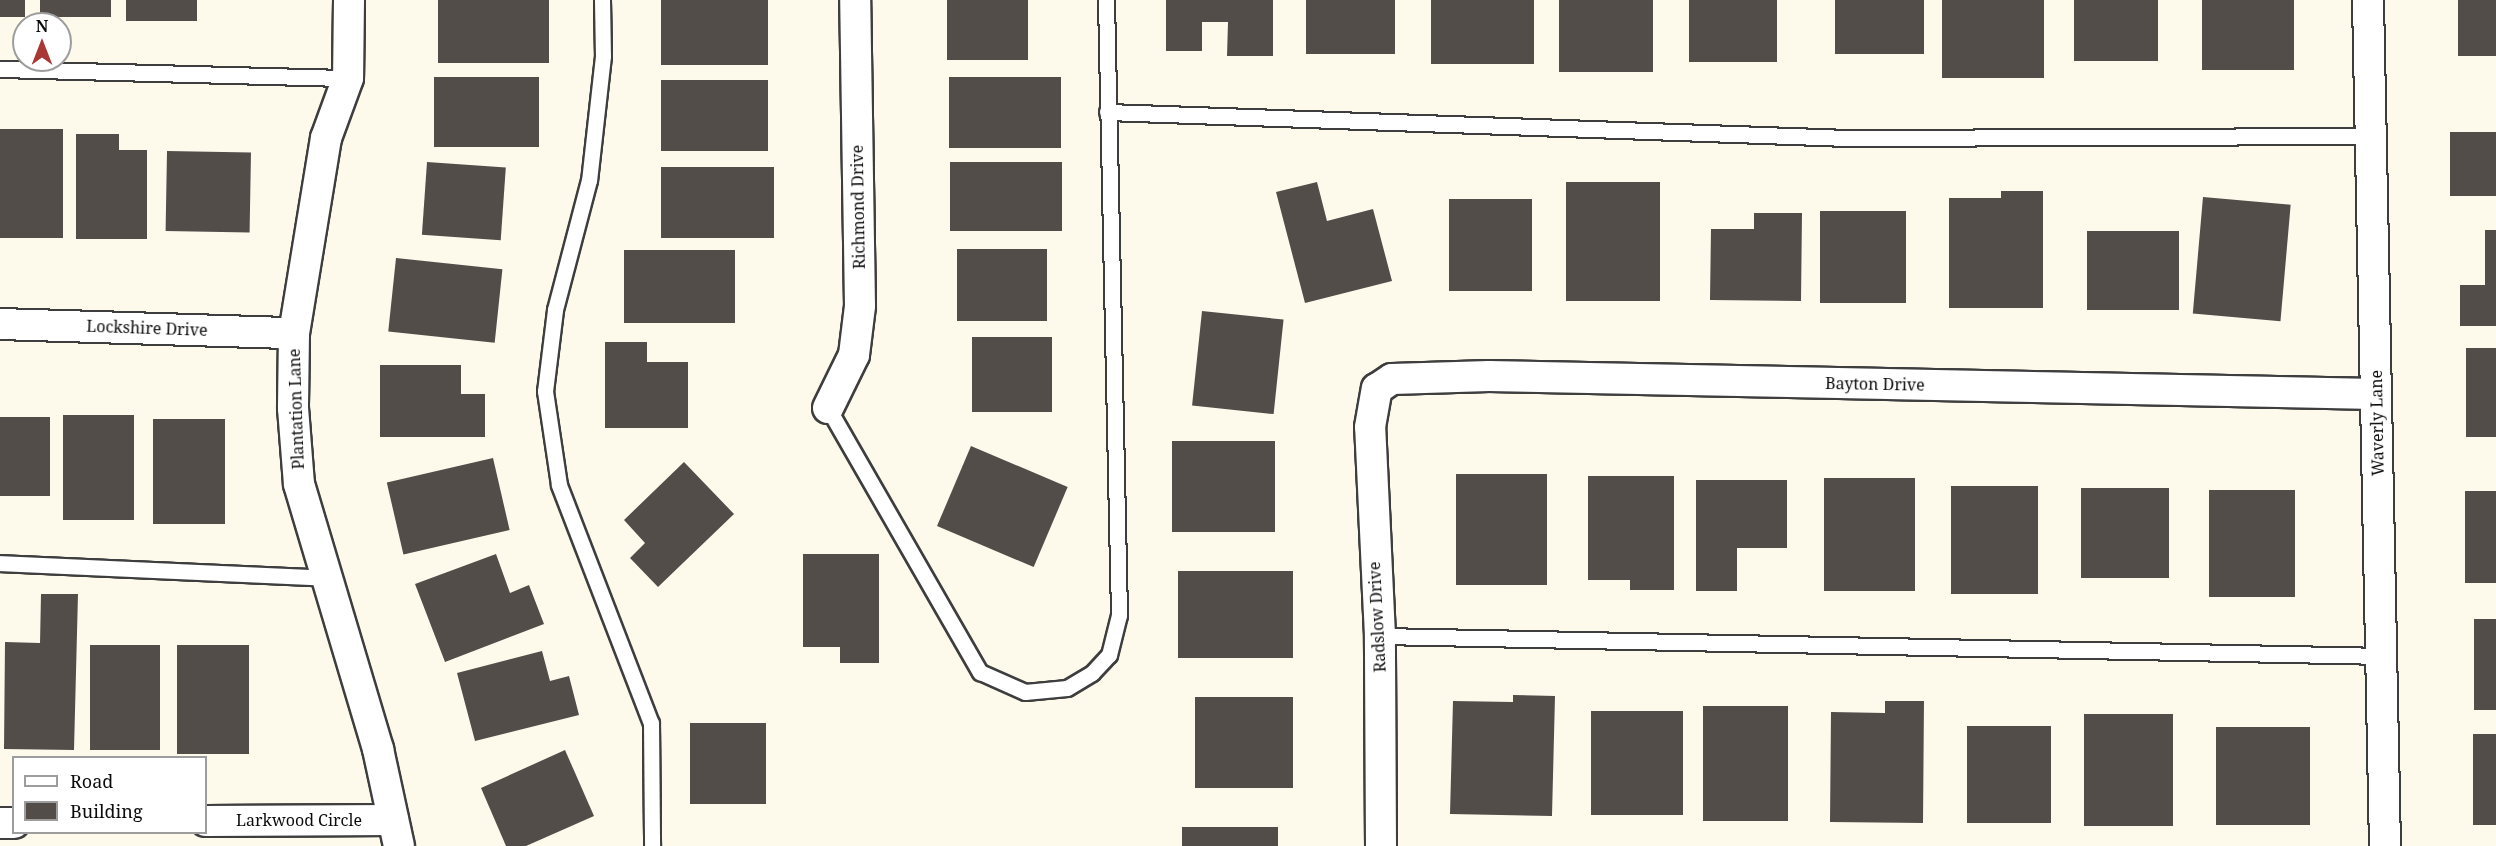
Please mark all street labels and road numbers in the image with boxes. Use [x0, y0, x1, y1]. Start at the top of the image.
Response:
street label: Richmond Drive [847, 145, 869, 269]
street label: Lockshire Drive [86, 316, 208, 340]
street label: Plantation Lane [284, 348, 308, 470]
street label: Waverly Lane [2366, 370, 2388, 476]
street label: Bayton Drive [1825, 374, 1925, 394]
street label: Radslow Drive [1365, 561, 1389, 673]
street label: Larkwood Circle [236, 810, 362, 830]

